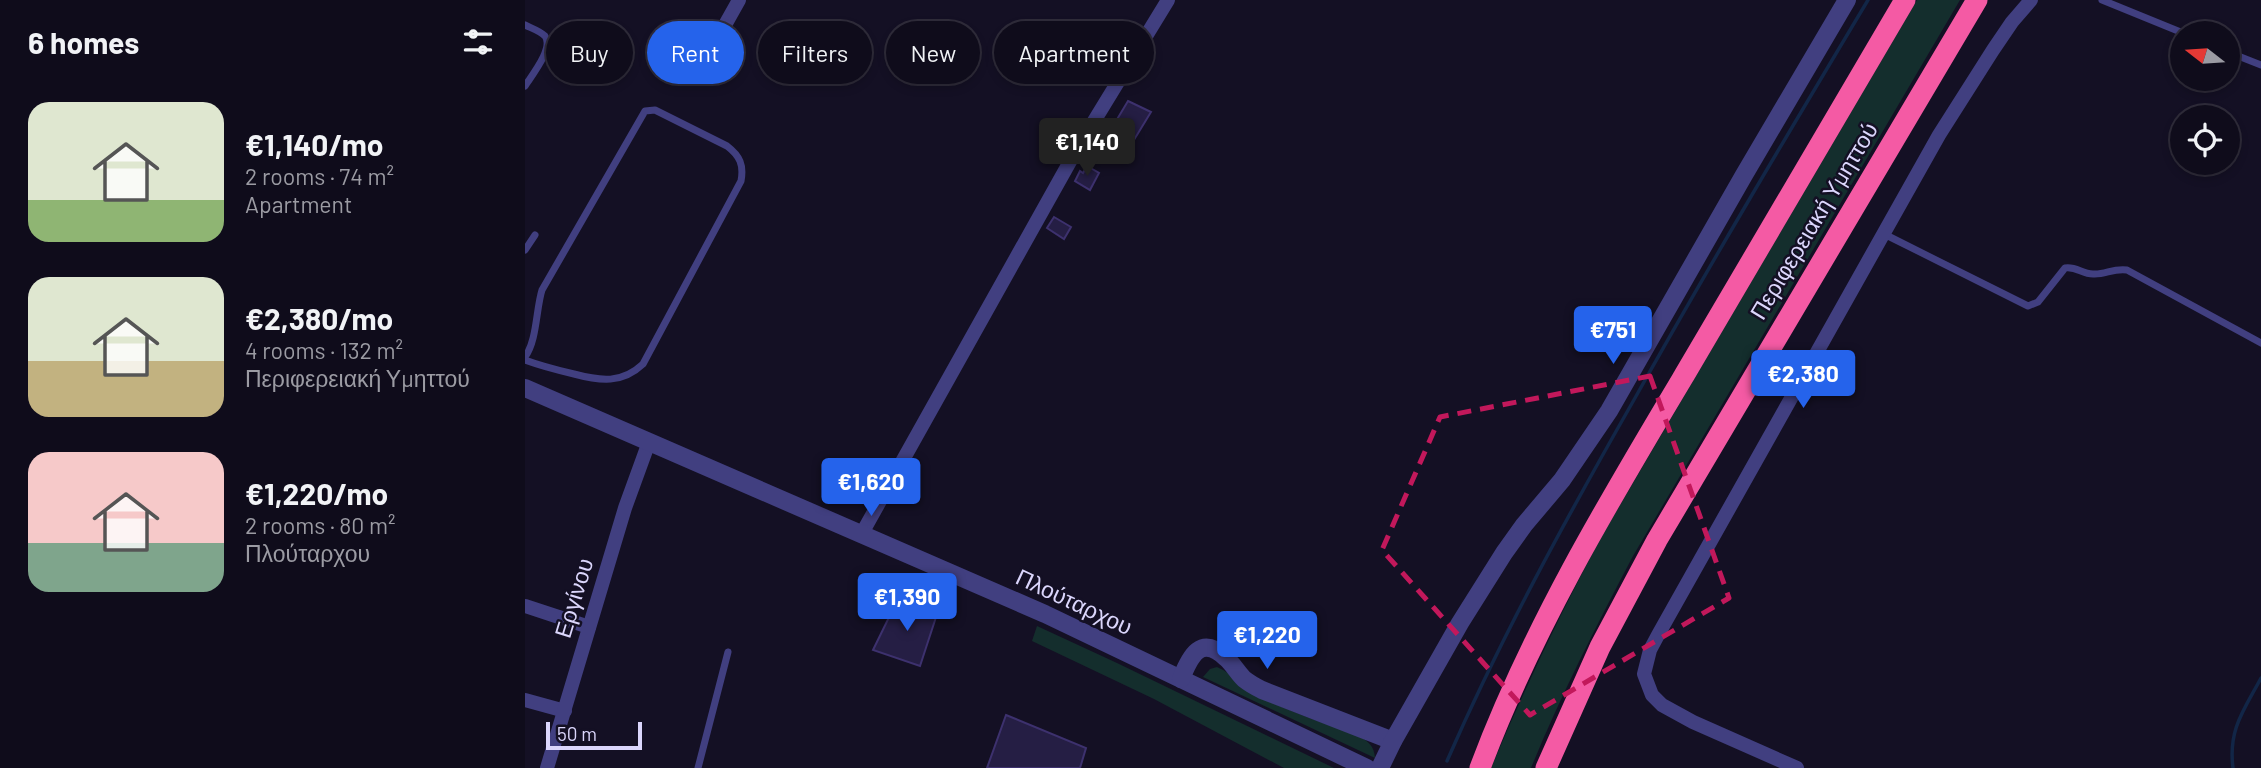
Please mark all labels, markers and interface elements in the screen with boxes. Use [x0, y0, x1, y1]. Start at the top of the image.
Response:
chip: Buy [546, 21, 633, 84]
chip: Rent [647, 21, 744, 84]
chip: Filters [758, 21, 872, 84]
chip: New [886, 21, 980, 84]
chip: Apartment [994, 21, 1154, 84]
north arrow [2170, 21, 2240, 91]
map controls [2170, 21, 2240, 175]
icon: filters [459, 23, 497, 61]
text: 6 homes [28, 24, 139, 60]
button: locate [2170, 105, 2240, 175]
street label: Περιφερειακή Υμηττού [1743, 117, 1883, 324]
pin: €1,140 [1030, 118, 1144, 178]
text: €1,140/mo [245, 126, 383, 162]
text: €1,140 [1055, 127, 1119, 155]
icon: home [84, 130, 168, 214]
text: 2 rooms · 74 m² [245, 162, 394, 190]
text: Apartment [245, 190, 352, 218]
text: €2,380/mo [245, 300, 393, 336]
icon: home [84, 305, 168, 389]
pin: €751 [1572, 306, 1654, 366]
text: €751 [1590, 315, 1636, 343]
text: 4 rooms · 132 m² [245, 336, 403, 364]
pin: €2,380 [1746, 350, 1860, 410]
text: €2,380 [1767, 359, 1839, 387]
text: Περιφερειακή Υμηττού [245, 364, 470, 392]
pin: €1,620 [814, 458, 928, 518]
text: €1,620 [837, 467, 905, 495]
text: €1,220/mo [245, 475, 388, 511]
icon: home [84, 480, 168, 564]
text: 2 rooms · 80 m² [245, 511, 395, 539]
text: Πλούταρχου [245, 539, 370, 567]
street label: Εργίνου [548, 554, 598, 641]
street label: Πλούταρχου [1012, 562, 1137, 640]
pin: €1,390 [850, 574, 964, 633]
text: €1,390 [874, 582, 940, 610]
pin: €1,220 [1210, 612, 1324, 671]
text: €1,220 [1233, 620, 1301, 648]
scale bar [546, 719, 642, 751]
text: 50 m [557, 722, 597, 745]

